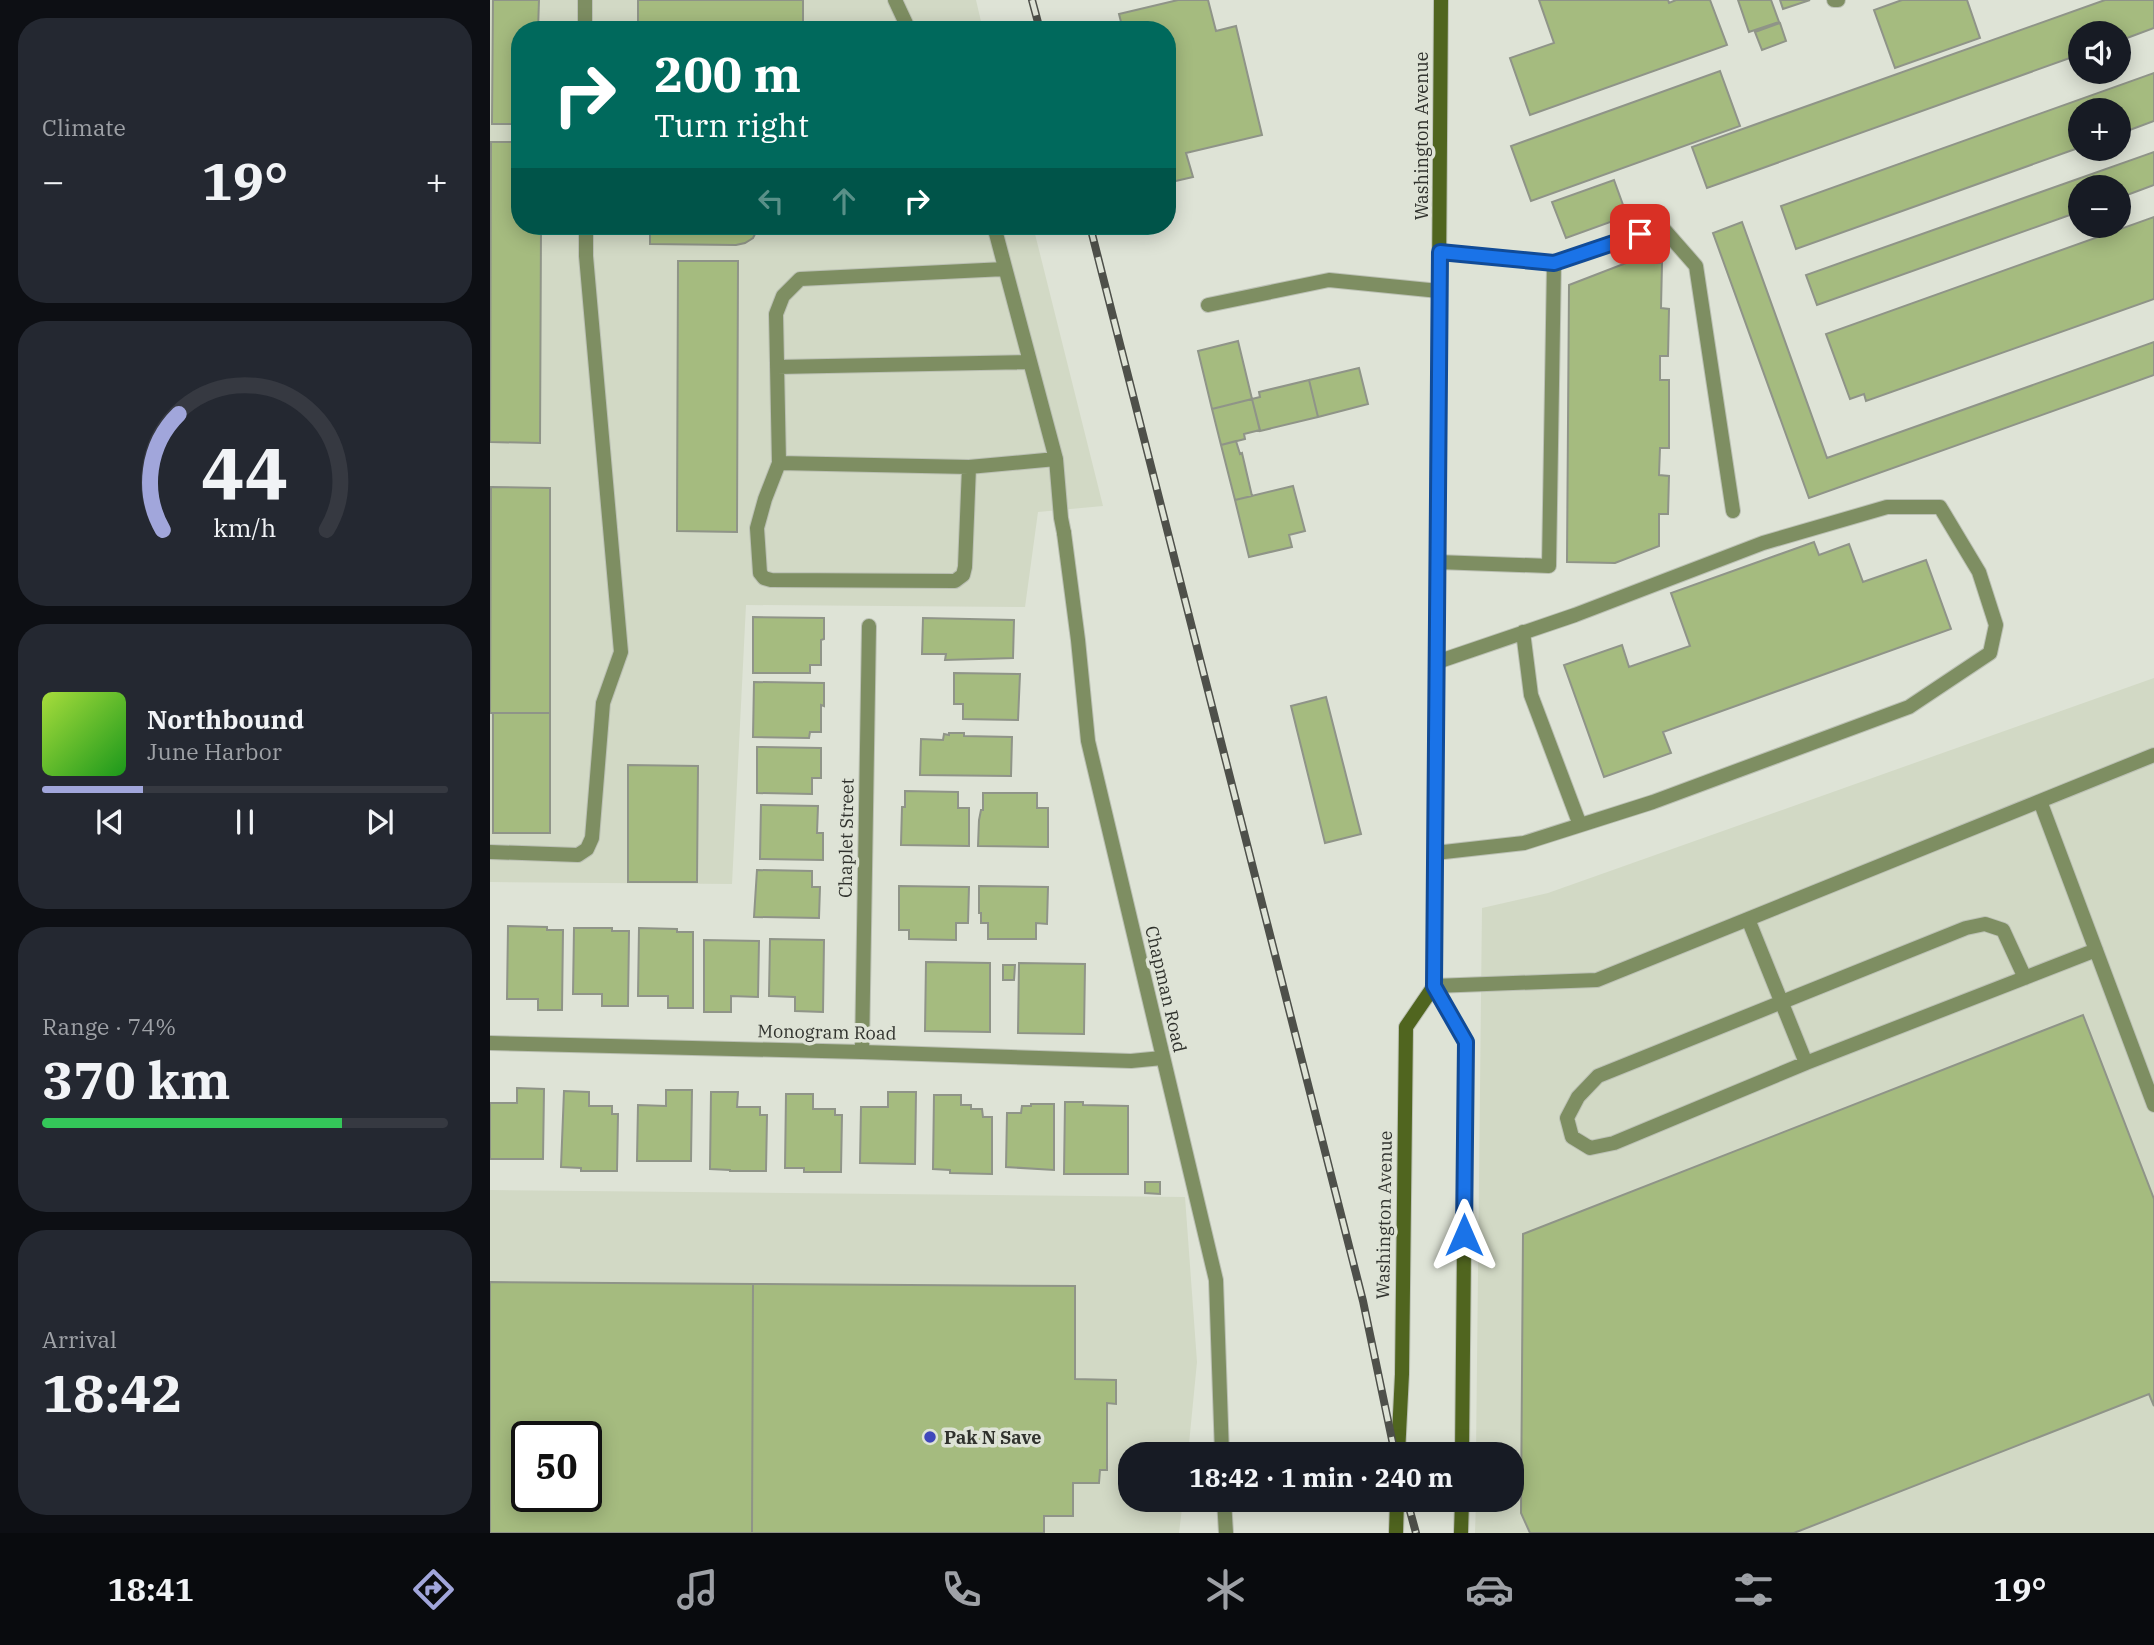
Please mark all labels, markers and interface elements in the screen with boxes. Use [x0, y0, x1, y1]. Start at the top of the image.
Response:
map controls [2068, 21, 2131, 238]
button: sound [2068, 21, 2131, 84]
text: 200 m [654, 42, 801, 105]
icon: right [539, 49, 630, 140]
street label: Washington Avenue [1410, 52, 1433, 220]
button: + [2068, 98, 2131, 161]
text: Turn right [654, 104, 809, 146]
text: Climate [42, 112, 126, 142]
text: 19° [202, 147, 288, 214]
text: − [42, 156, 65, 205]
text: + [425, 156, 448, 205]
button: − [2068, 175, 2131, 238]
icon: left [752, 182, 790, 220]
icon: ahead [825, 182, 863, 220]
icon: right [898, 182, 936, 220]
pin [1610, 204, 1670, 264]
icon: arrive [1621, 215, 1659, 253]
text: 44 [201, 425, 289, 520]
text: km/h [213, 510, 277, 543]
text: Northbound [147, 702, 304, 736]
text: June Harbor [147, 736, 282, 766]
street label: Chaplet Street [833, 778, 859, 898]
icon: previous [91, 803, 129, 841]
icon: pause [226, 803, 264, 841]
icon: next [361, 803, 399, 841]
street label: Chapman Road [1140, 923, 1192, 1055]
text: Range · 74% [42, 1011, 176, 1041]
street label: Monogram Road [757, 1019, 897, 1045]
text: 370 km [42, 1046, 231, 1113]
street label: Washington Avenue [1371, 1131, 1397, 1299]
position arrow [1427, 1198, 1501, 1272]
text: Arrival [42, 1324, 117, 1354]
text: 18:42 [42, 1359, 183, 1426]
speed limit sign: 50 [511, 1421, 602, 1512]
place label: Pak N Save [944, 1426, 1041, 1449]
marker: Pak N Save [922, 1429, 938, 1445]
text: 18:42 · 1 min · 240 m [1189, 1460, 1453, 1494]
icon: directions [409, 1565, 458, 1614]
icon: music [673, 1565, 722, 1614]
icon: phone [937, 1565, 986, 1614]
icon: climate [1201, 1565, 1250, 1614]
icon: car [1465, 1565, 1514, 1614]
icon: filters [1729, 1565, 1778, 1614]
text: 18:41 [108, 1568, 194, 1610]
text: 19° [1993, 1568, 2046, 1610]

